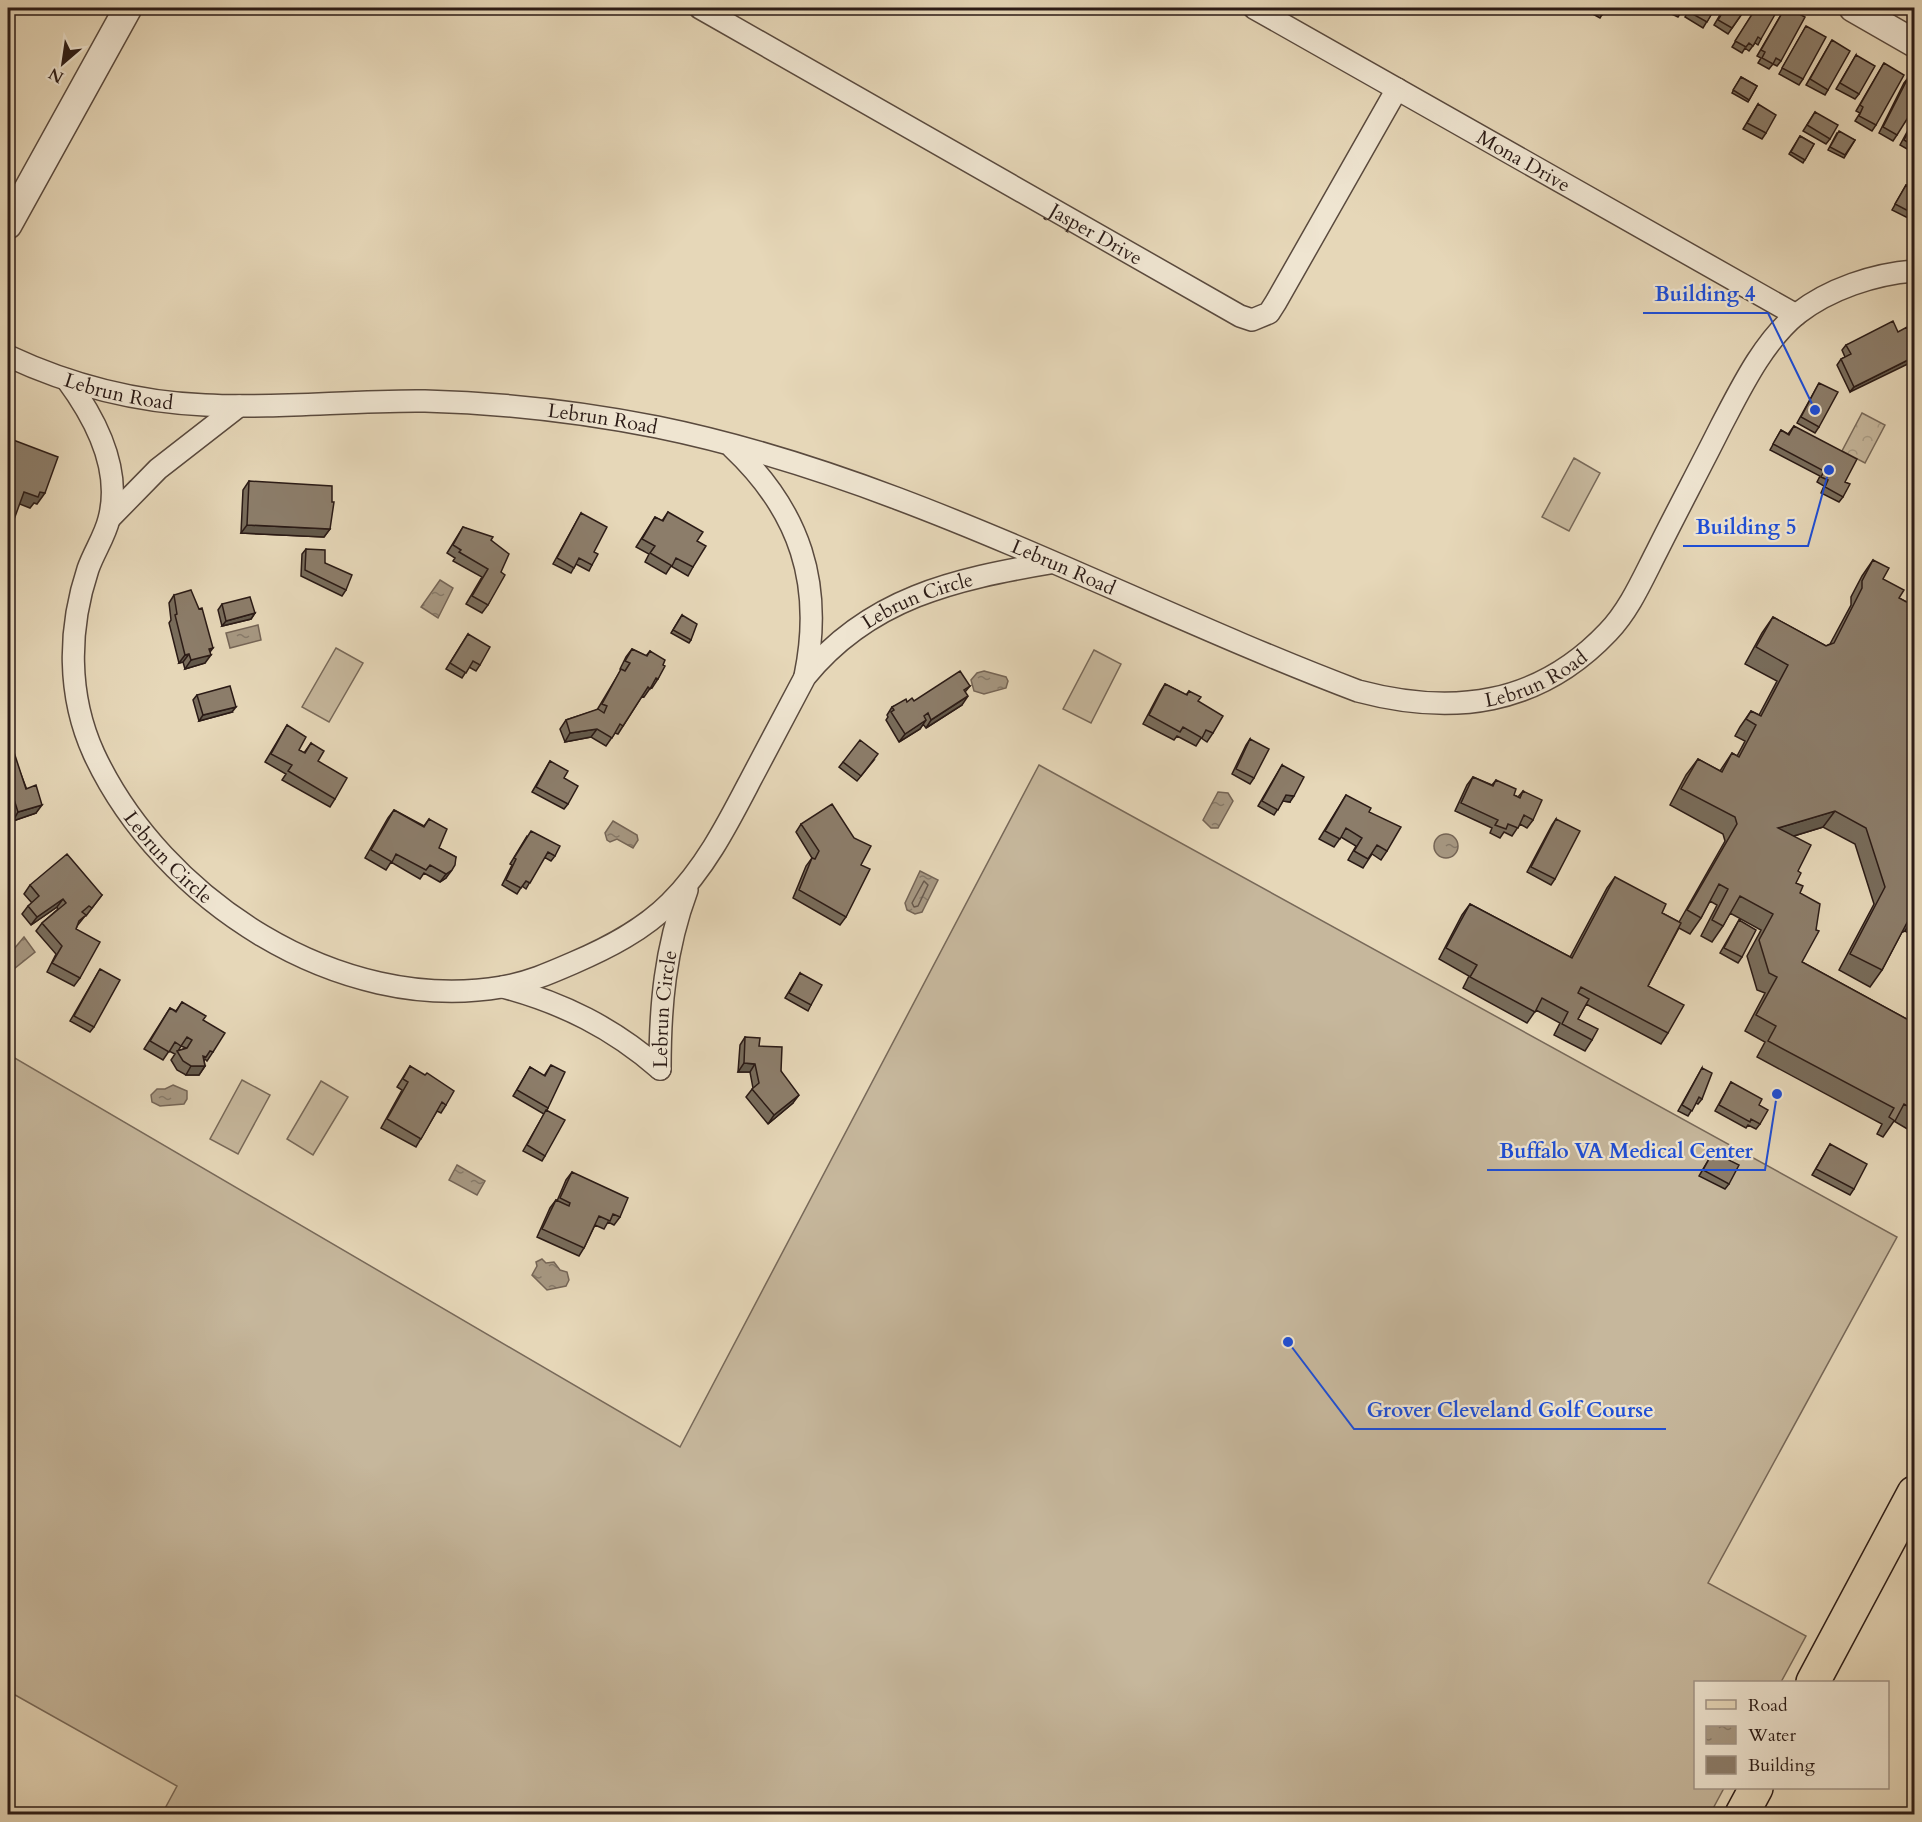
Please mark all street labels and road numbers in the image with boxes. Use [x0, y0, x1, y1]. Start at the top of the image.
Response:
street label: Mona Drive [1472, 124, 1575, 198]
street label: Jasper Drive [1042, 195, 1148, 271]
street label: Lebrun Road [61, 366, 175, 416]
street label: Lebrun Road [546, 396, 660, 440]
street label: Lebrun Road [1007, 532, 1120, 601]
street label: Lebrun Circle [856, 565, 976, 635]
street label: Lebrun Road [1482, 643, 1593, 713]
street label: Lebrun Circle [118, 805, 219, 910]
street label: Lebrun Circle [646, 948, 683, 1068]

